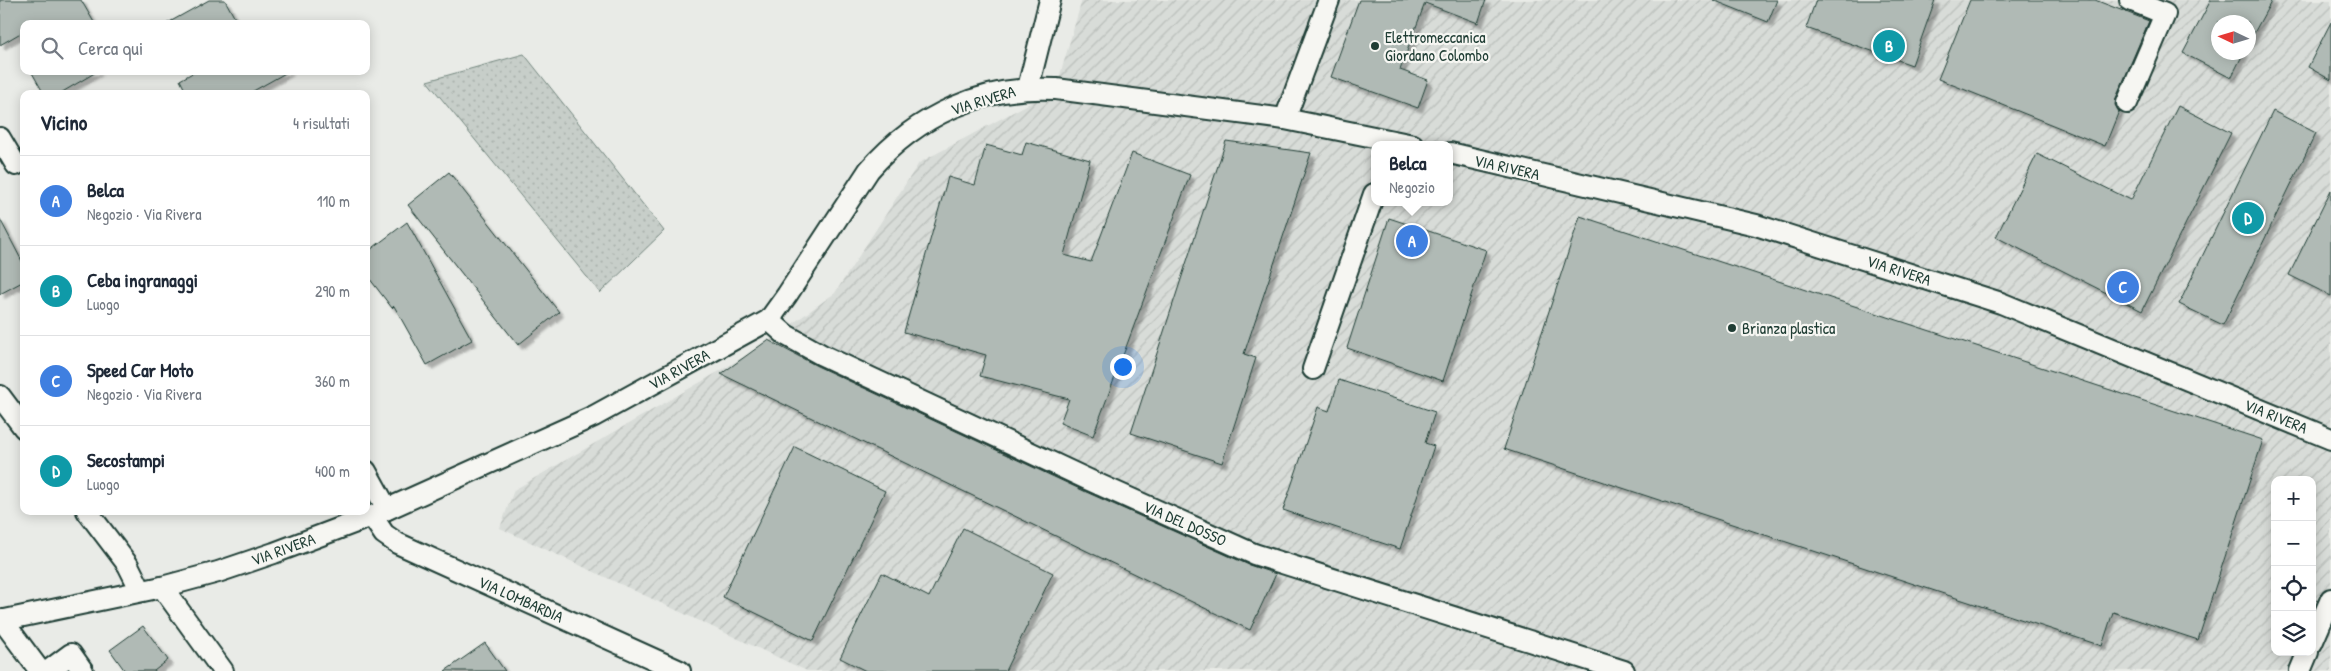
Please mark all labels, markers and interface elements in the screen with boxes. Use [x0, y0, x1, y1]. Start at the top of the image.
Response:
north arrow [2211, 15, 2256, 60]
search box [20, 20, 370, 75]
place label: Elettromeccanica Giordano Colombo [1385, 26, 1489, 66]
pin: B [1873, 27, 1905, 65]
icon: search [38, 34, 66, 62]
text: Cerca qui [78, 35, 143, 61]
marker: Elettromeccanica Giordano Colombo [1369, 40, 1381, 52]
street label: VIA RIVERA [948, 80, 1018, 120]
text: Vicino [40, 108, 87, 137]
text: 4 risultati [293, 112, 350, 134]
popup [1371, 141, 1453, 206]
street label: VIA RIVERA [1472, 149, 1542, 185]
text: Belca [1389, 150, 1426, 176]
text: Negozio [1389, 176, 1435, 198]
text: Belca [87, 177, 124, 203]
text: A [52, 190, 60, 212]
text: 110 m [317, 190, 350, 212]
pin: D [2232, 199, 2264, 237]
text: Negozio · Via Rivera [87, 203, 201, 225]
pin: A [1396, 222, 1428, 260]
street label: VIA RIVERA [1864, 249, 1934, 291]
text: Ceba ingranaggi [87, 267, 198, 293]
pin: C [2107, 268, 2139, 306]
text: B [52, 280, 60, 302]
text: 290 m [315, 280, 350, 302]
text: Luogo [87, 293, 119, 315]
place label: Brianza plastica [1742, 317, 1835, 339]
marker: Brianza plastica [1726, 322, 1738, 334]
street label: VIA RIVERA [645, 343, 714, 395]
your location [1110, 354, 1136, 380]
text: Speed Car Moto [87, 357, 193, 383]
text: C [52, 370, 60, 392]
text: 360 m [315, 370, 350, 392]
text: Negozio · Via Rivera [87, 383, 201, 405]
street label: VIA RIVERA [2241, 393, 2311, 439]
text: Secostampi [87, 447, 165, 473]
text: D [52, 460, 60, 482]
text: 400 m [315, 460, 350, 482]
text: Luogo [87, 473, 119, 495]
map controls [2271, 476, 2316, 656]
button: + [2271, 476, 2316, 521]
street label: VIA DEL DOSSO [1140, 495, 1230, 551]
button: − [2271, 521, 2316, 566]
street label: VIA RIVERA [248, 527, 318, 571]
button: locate [2271, 566, 2316, 611]
street label: VIA LOMBARDIA [475, 570, 567, 628]
button: layers [2271, 611, 2316, 656]

